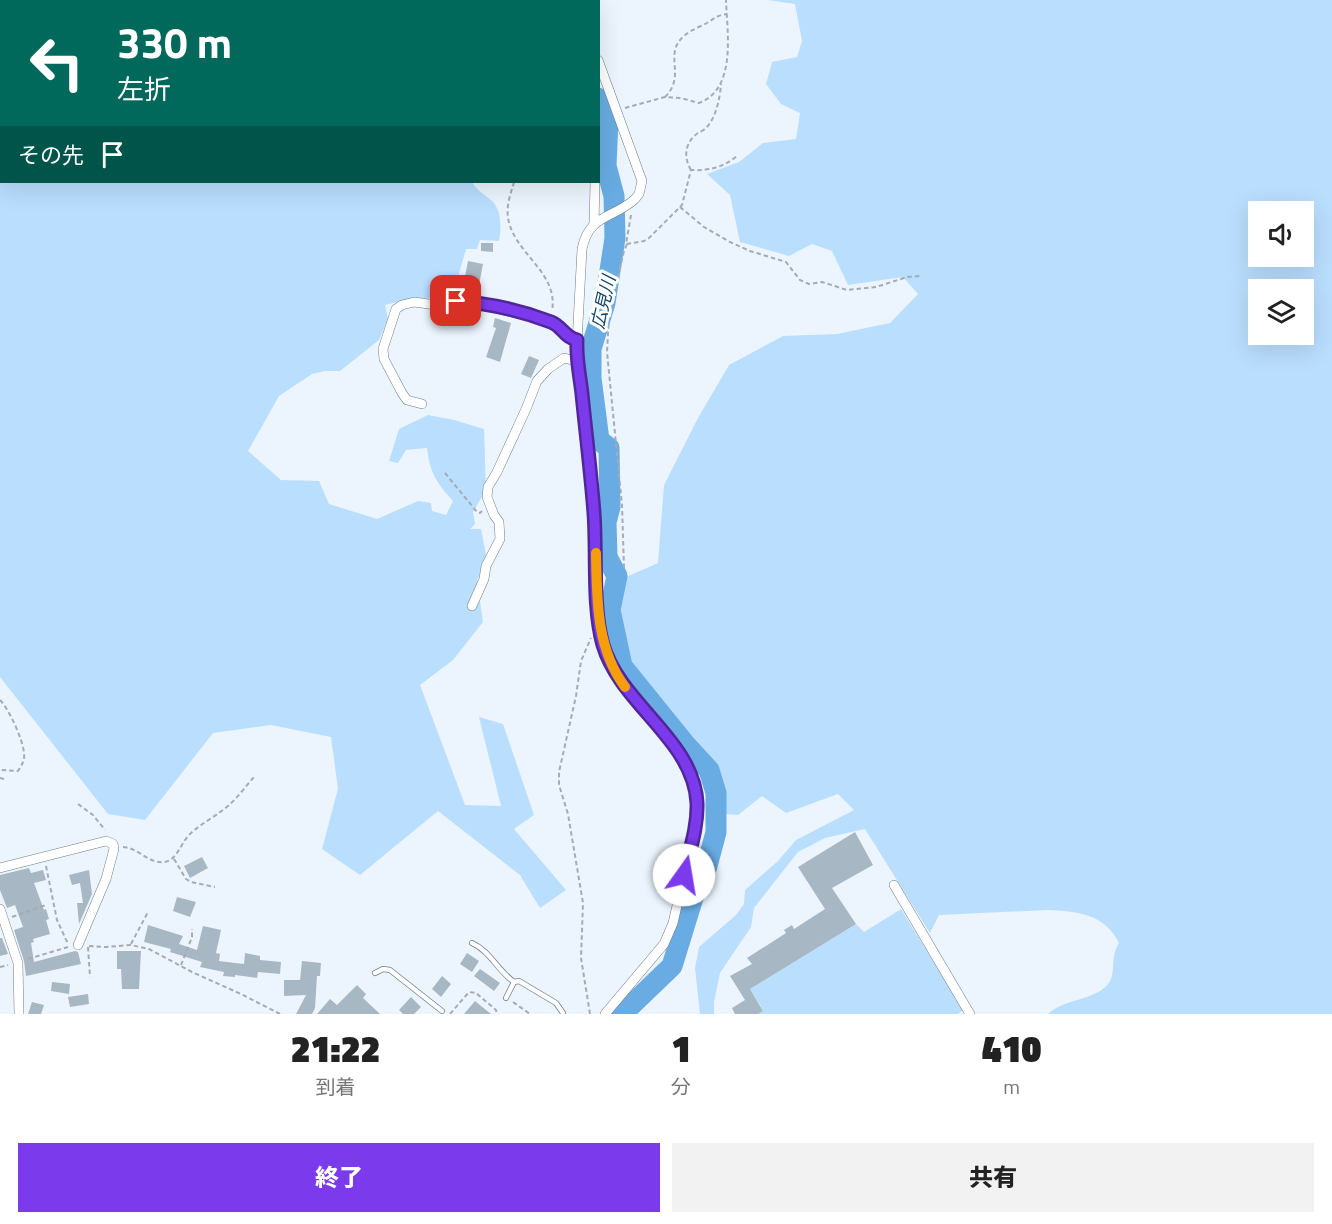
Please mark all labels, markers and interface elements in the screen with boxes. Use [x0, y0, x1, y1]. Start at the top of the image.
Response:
text: 330 m [117, 10, 232, 74]
icon: left [18, 24, 96, 102]
text: 左折 [117, 68, 171, 109]
text: その先 [18, 138, 84, 172]
icon: arrive [96, 138, 129, 171]
map controls [1248, 201, 1314, 345]
button: sound [1248, 201, 1314, 267]
water label: 広見川 [584, 271, 623, 331]
pin [430, 275, 481, 326]
button: layers [1248, 279, 1314, 345]
icon: arrive [439, 284, 472, 317]
position arrow [652, 843, 716, 907]
text: 21:22 [291, 1021, 380, 1076]
text: 1 [671, 1021, 691, 1076]
text: 410 [982, 1021, 1041, 1076]
text: 到着 [316, 1071, 356, 1102]
text: 分 [671, 1071, 691, 1102]
text: m [1003, 1071, 1020, 1102]
button: 終了 [18, 1143, 660, 1212]
button: 共有 [672, 1143, 1314, 1212]

